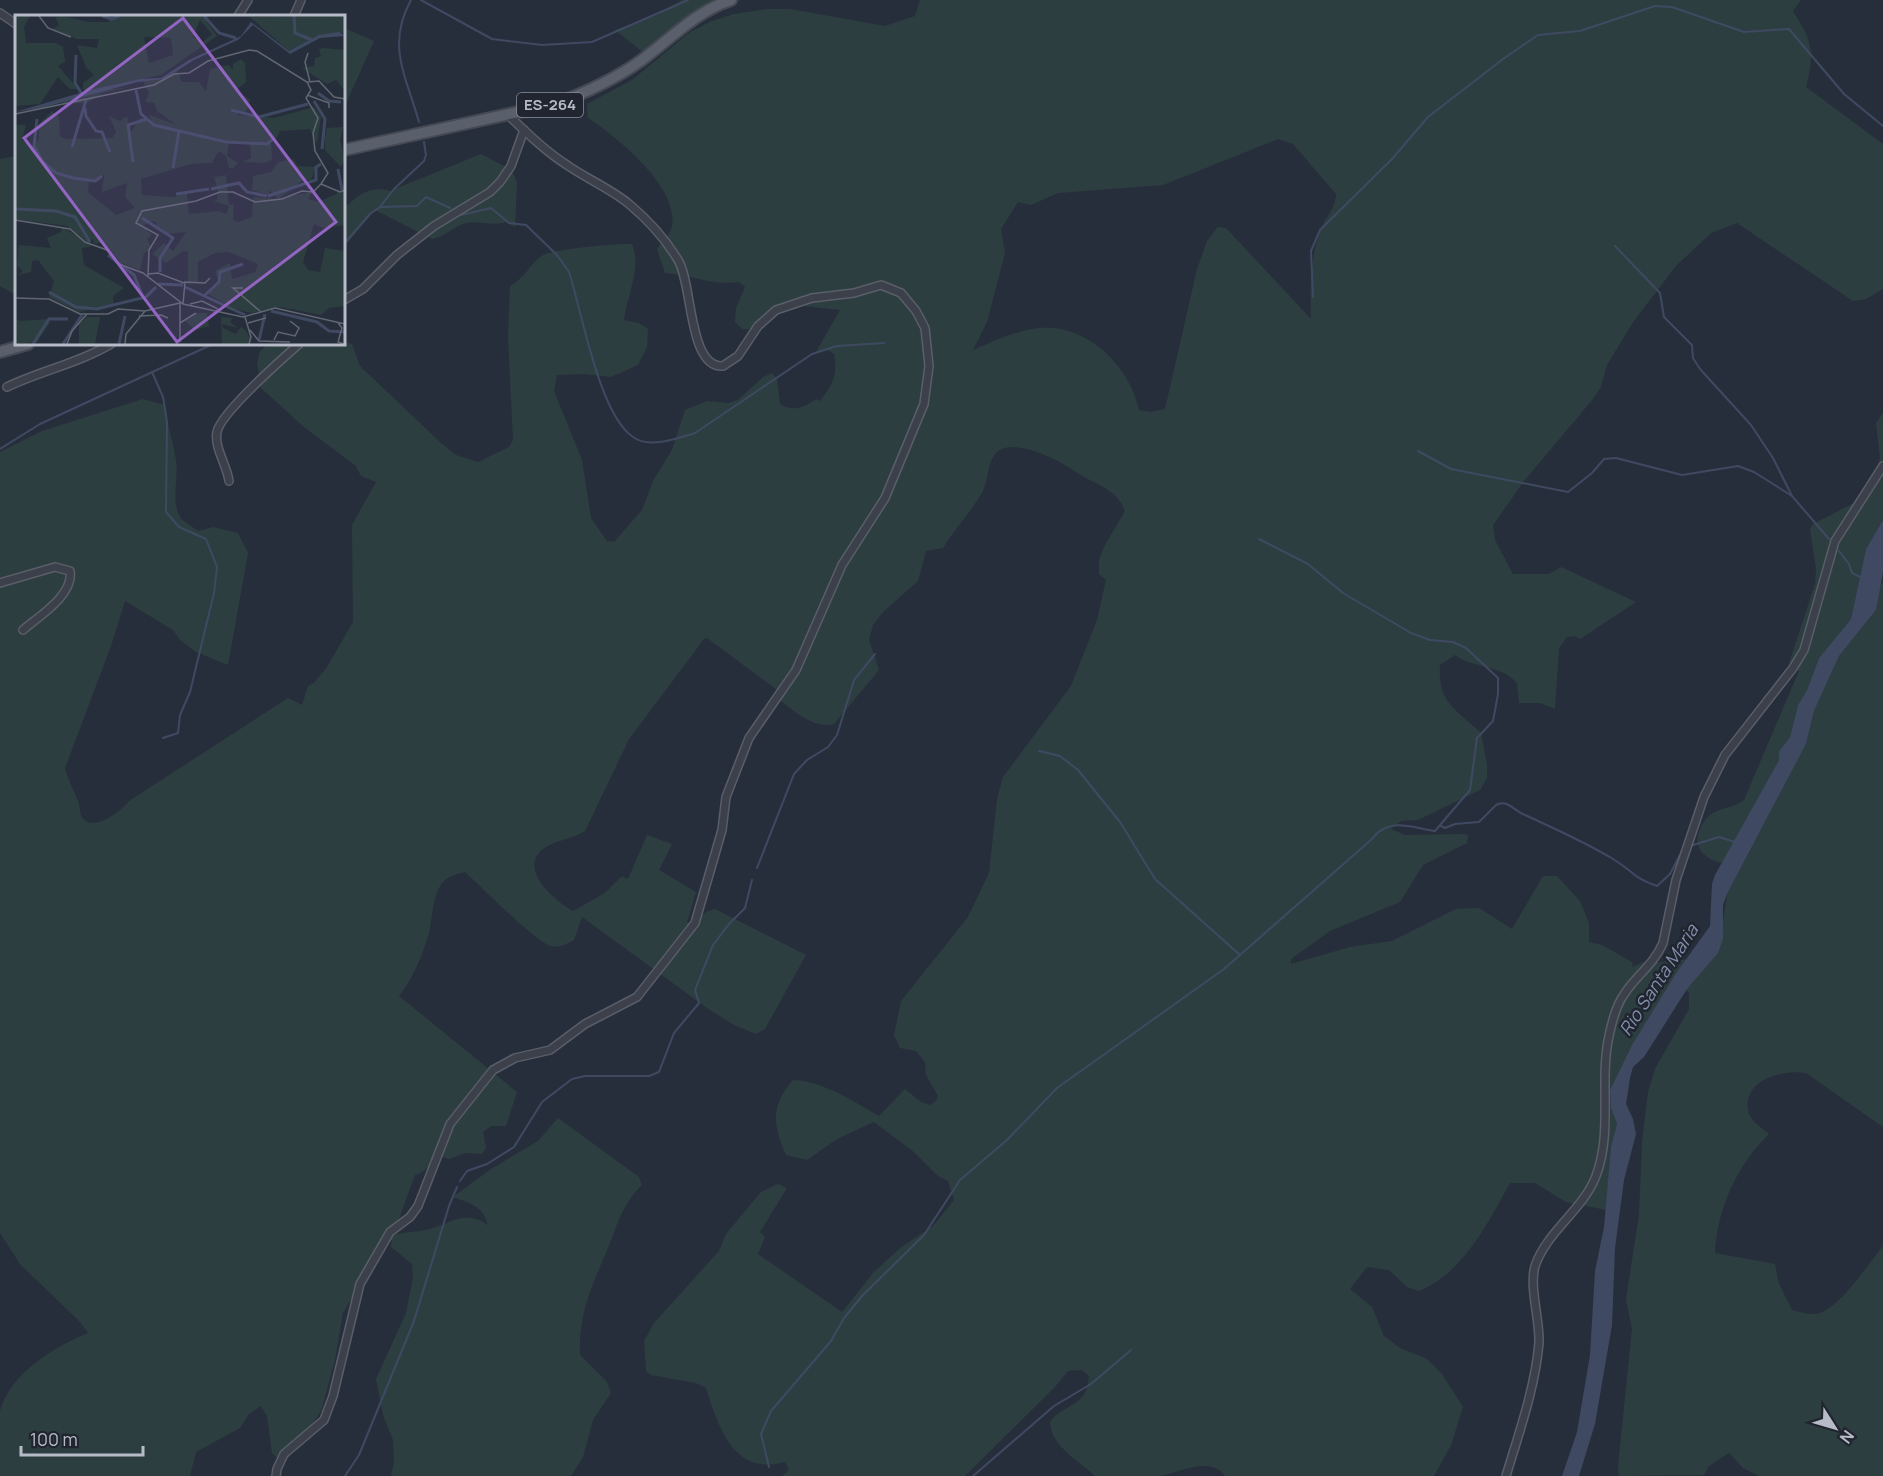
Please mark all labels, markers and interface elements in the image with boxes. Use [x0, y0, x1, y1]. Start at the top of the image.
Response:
inset map [15, 15, 345, 345]
road number: ES-264 [517, 93, 583, 117]
water label: Rio Santa Maria [1613, 918, 1704, 1040]
north arrow [1805, 1398, 1865, 1458]
scale bar [21, 1419, 142, 1457]
text: N [1835, 1426, 1859, 1448]
text: 100 m [30, 1427, 78, 1451]

